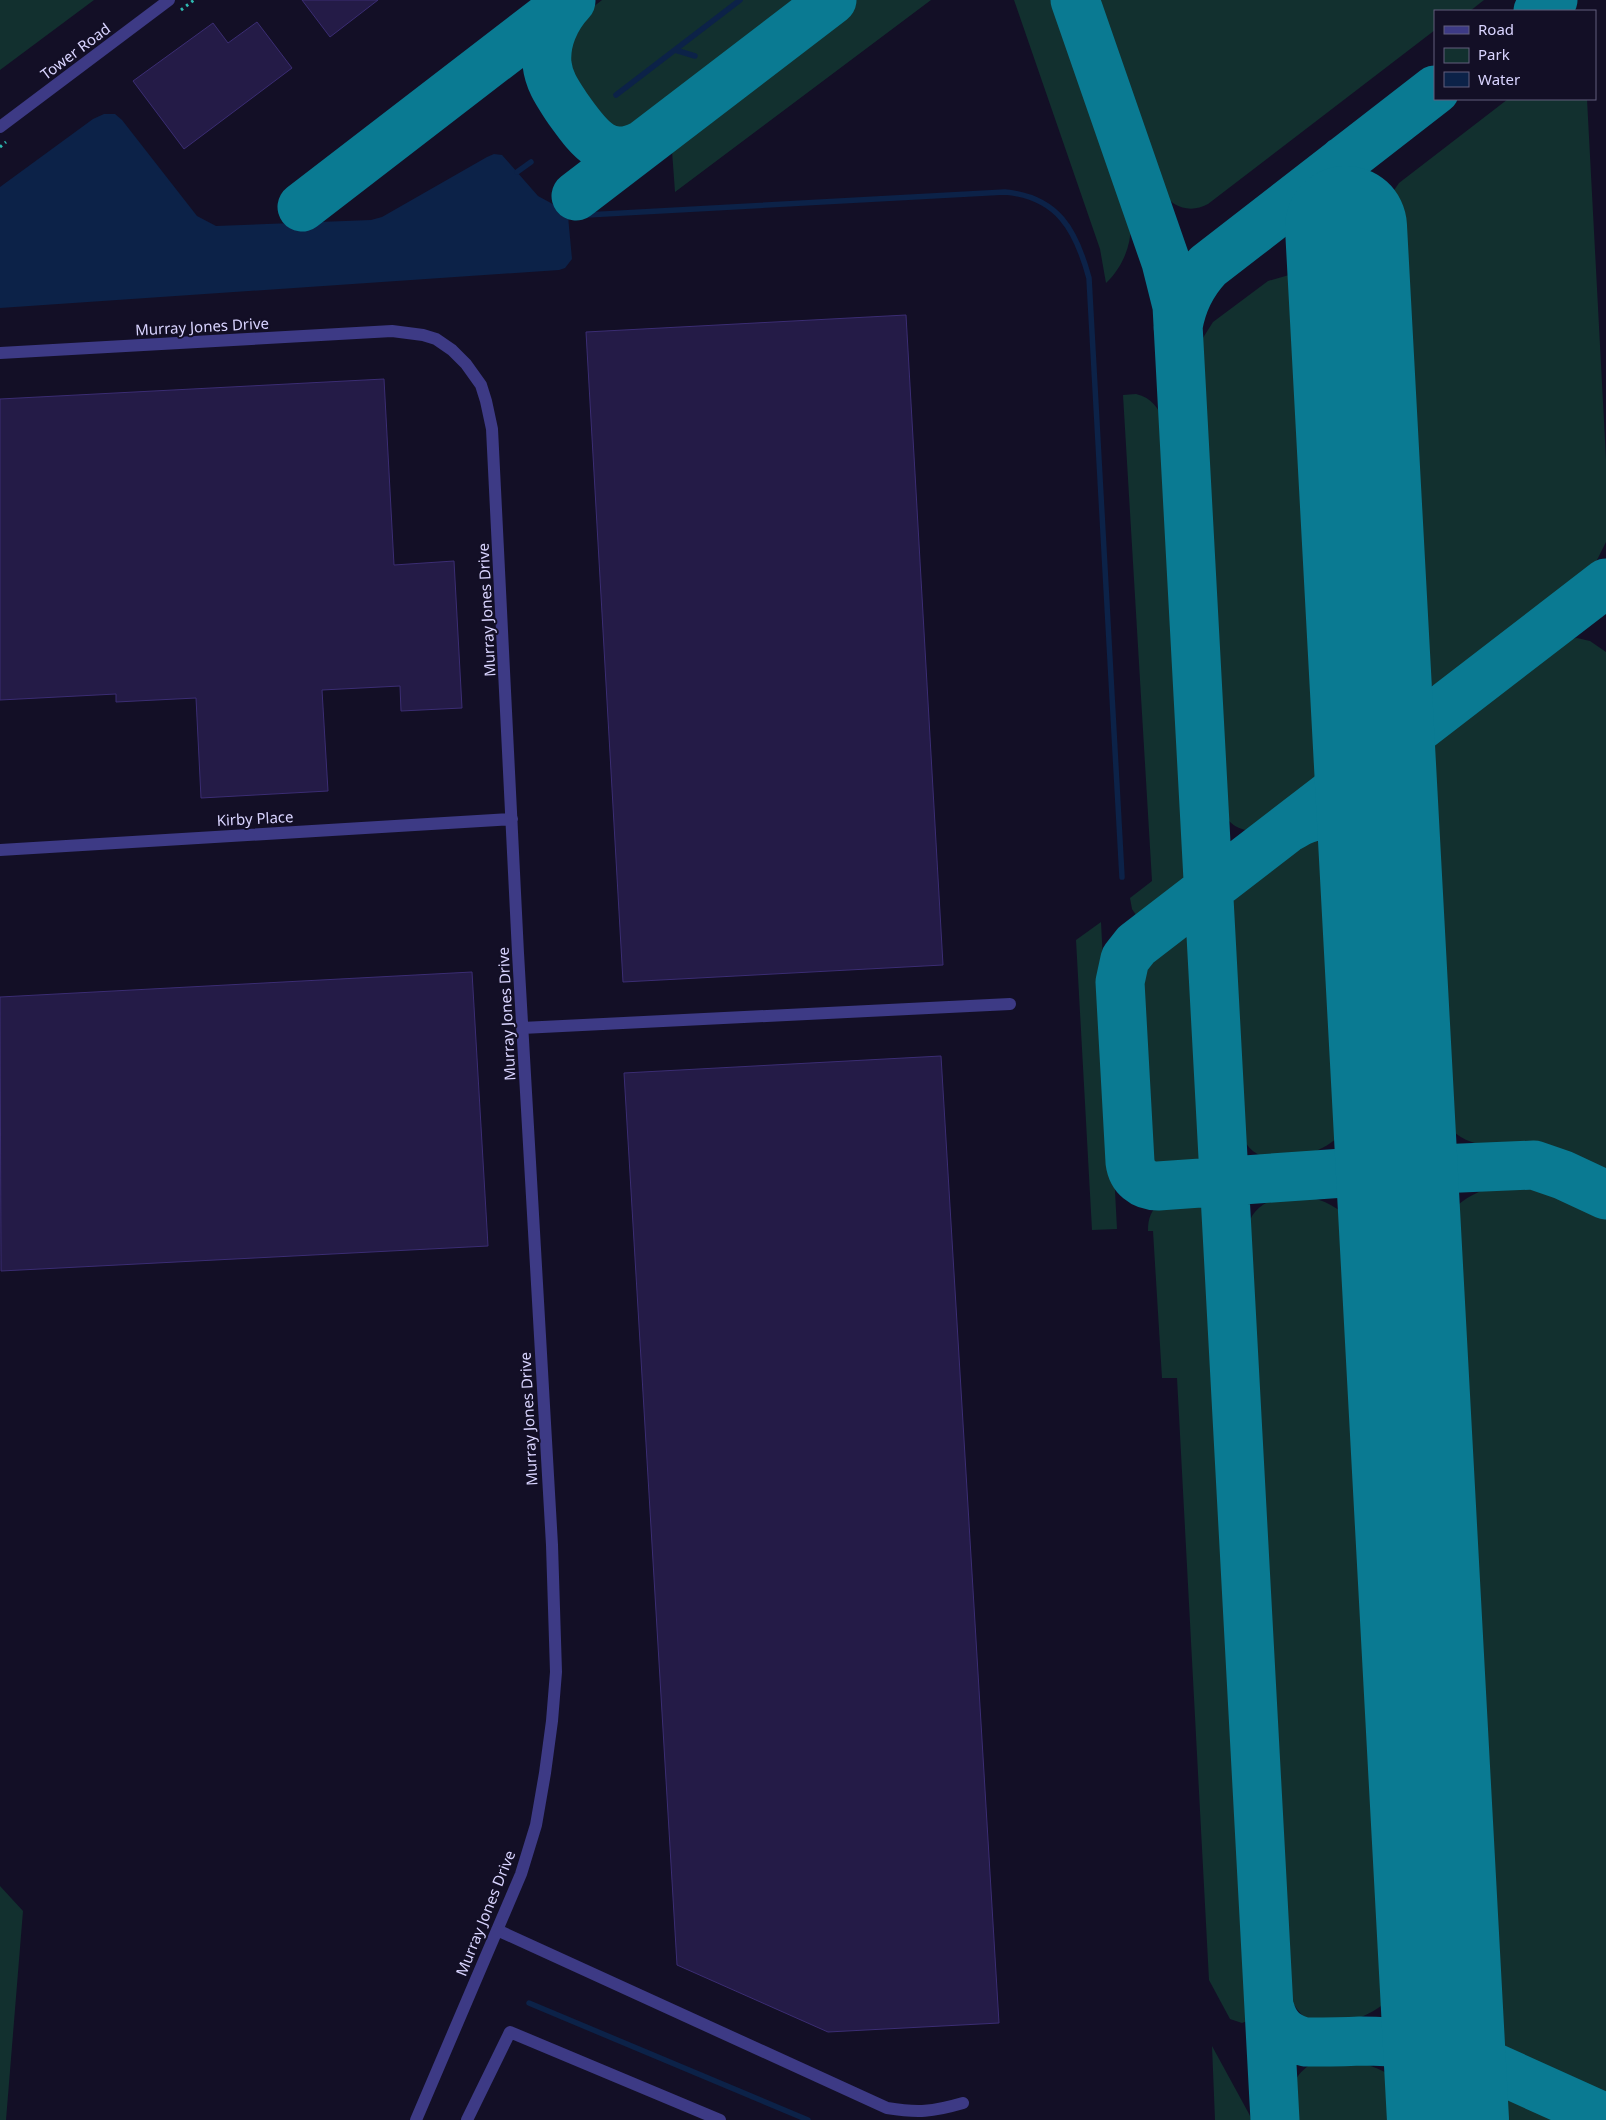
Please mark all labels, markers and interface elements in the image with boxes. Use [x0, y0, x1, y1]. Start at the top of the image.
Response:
legend [1434, 10, 1596, 100]
street label: Tower Road [36, 18, 114, 84]
text: Road [1478, 19, 1514, 39]
text: Park [1478, 44, 1510, 64]
text: Water [1478, 69, 1520, 89]
street label: Murray Jones Drive [135, 313, 269, 339]
street label: Murray Jones Drive [473, 543, 499, 677]
street label: Kirby Place [216, 806, 294, 830]
street label: Murray Jones Drive [493, 947, 519, 1081]
street label: Murray Jones Drive [515, 1352, 541, 1486]
street label: Murray Jones Drive [451, 1847, 519, 1979]

